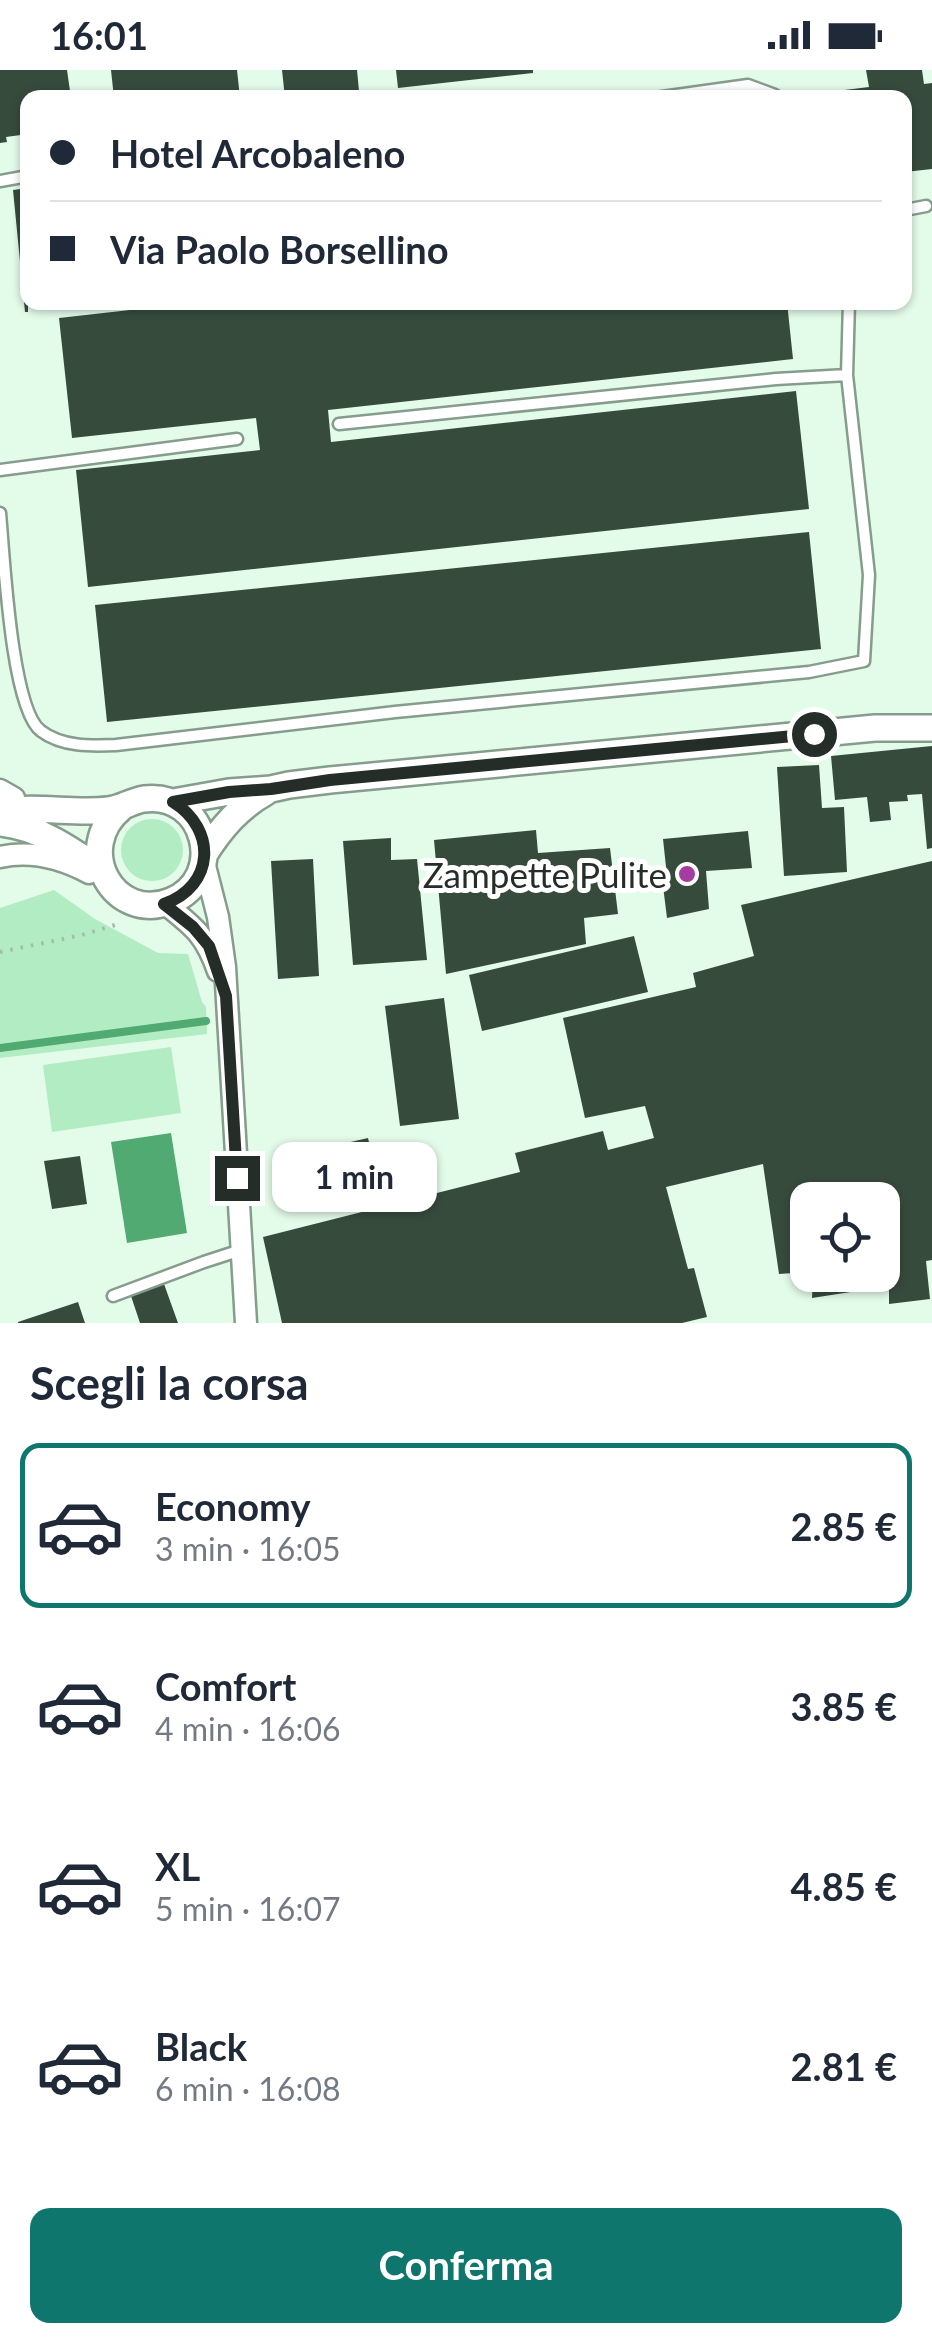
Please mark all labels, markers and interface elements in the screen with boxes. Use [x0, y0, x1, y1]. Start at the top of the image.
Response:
text: 16:01 [50, 12, 148, 58]
text: Hotel Arcobaleno [110, 130, 405, 176]
text: Via Paolo Borsellino [110, 226, 449, 272]
route start [792, 712, 837, 757]
place label: Zampette Pulite [423, 853, 667, 895]
marker: Zampette Pulite [676, 863, 698, 885]
callout: 1 min [272, 1143, 437, 1213]
route end [215, 1156, 260, 1201]
text: 1 min [315, 1157, 394, 1196]
map controls [790, 1182, 900, 1292]
button: locate [790, 1182, 900, 1292]
text: Scegli la corsa [30, 1356, 309, 1410]
icon: car [35, 1481, 125, 1571]
text: Economy [155, 1483, 310, 1529]
text: 2.85 € [791, 1503, 897, 1549]
text: 3 min · 16:05 [155, 1529, 341, 1568]
icon: car [35, 1661, 125, 1751]
text: Comfort [155, 1663, 296, 1709]
text: 3.85 € [791, 1683, 897, 1729]
text: 4 min · 16:06 [155, 1709, 341, 1748]
icon: car [35, 1841, 125, 1931]
text: XL [155, 1843, 200, 1889]
text: 4.85 € [791, 1863, 897, 1909]
text: 5 min · 16:07 [155, 1889, 341, 1928]
icon: car [35, 2021, 125, 2111]
text: Black [155, 2023, 247, 2069]
text: 2.81 € [791, 2043, 897, 2089]
text: 6 min · 16:08 [155, 2069, 341, 2108]
button: Conferma [30, 2208, 902, 2323]

